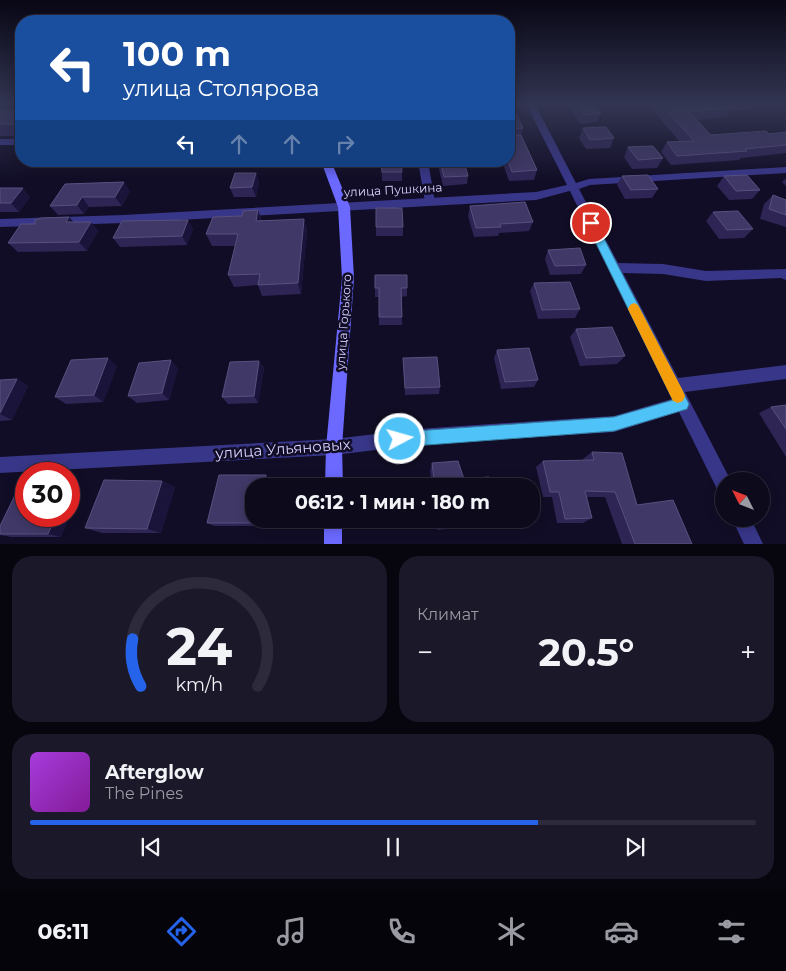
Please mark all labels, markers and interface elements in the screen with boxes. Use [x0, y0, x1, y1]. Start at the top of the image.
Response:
text: 100 m [123, 32, 231, 75]
icon: left [40, 35, 105, 100]
text: улица Столярова [123, 75, 319, 102]
icon: left [172, 130, 200, 158]
icon: ahead [225, 130, 253, 158]
icon: ahead [278, 130, 306, 158]
icon: right [331, 130, 359, 158]
street label: улица Пушкина [342, 179, 443, 200]
pin [570, 202, 612, 244]
icon: arrive [577, 209, 605, 237]
street label: улица Горького [333, 273, 354, 371]
position arrow [373, 412, 425, 464]
street label: улица Ульяновых [214, 434, 351, 463]
speed limit sign: 30 [15, 462, 80, 527]
north arrow [715, 472, 770, 528]
map controls [715, 472, 770, 527]
text: 06:12 · 1 мин · 180 m [295, 491, 490, 514]
text: Климат [417, 605, 479, 624]
text: 24 [167, 615, 233, 678]
text: 20.5° [539, 629, 634, 676]
text: − [417, 635, 433, 669]
text: + [740, 635, 756, 669]
text: km/h [176, 674, 223, 695]
text: Afterglow [105, 761, 204, 784]
text: The Pines [105, 784, 183, 803]
icon: previous [137, 833, 165, 861]
icon: pause [379, 833, 407, 861]
icon: next [621, 833, 649, 861]
icon: directions [164, 914, 199, 949]
icon: music [274, 914, 309, 949]
icon: phone [384, 914, 419, 949]
icon: climate [494, 914, 529, 949]
icon: car [604, 914, 639, 949]
icon: filters [714, 914, 749, 949]
text: 06:11 [37, 918, 89, 945]

